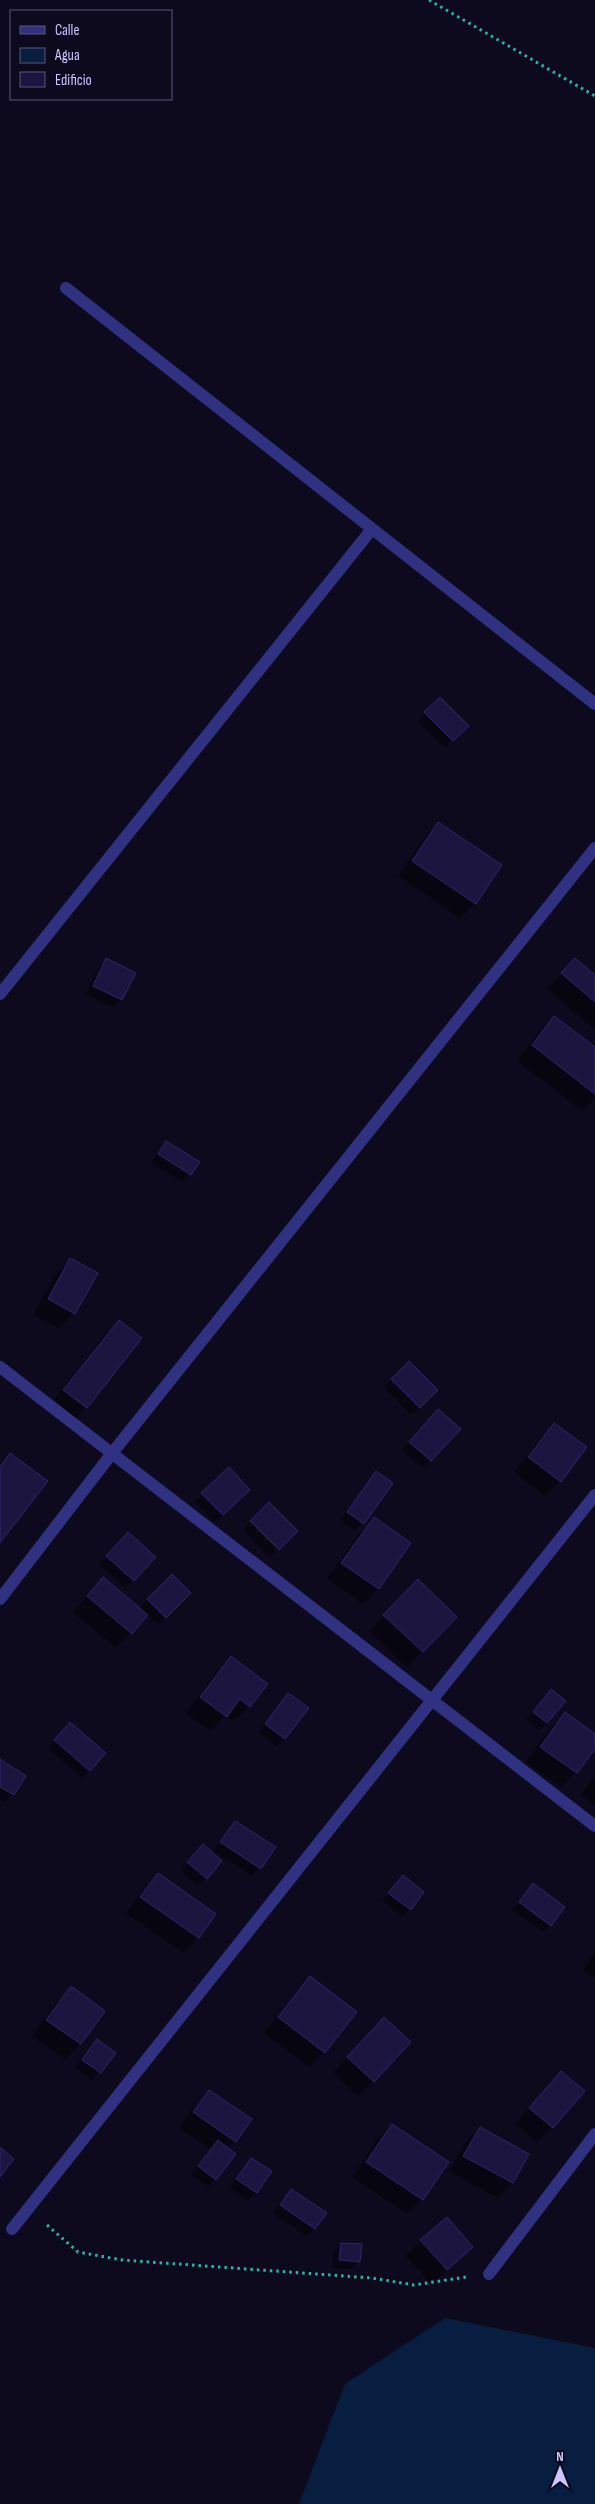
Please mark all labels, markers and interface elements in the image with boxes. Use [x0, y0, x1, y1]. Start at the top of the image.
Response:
legend [10, 10, 172, 100]
text: Calle [55, 21, 79, 40]
text: Agua [54, 46, 80, 65]
text: Edificio [55, 71, 92, 90]
north arrow [535, 2444, 585, 2494]
text: N [556, 2448, 564, 2465]

